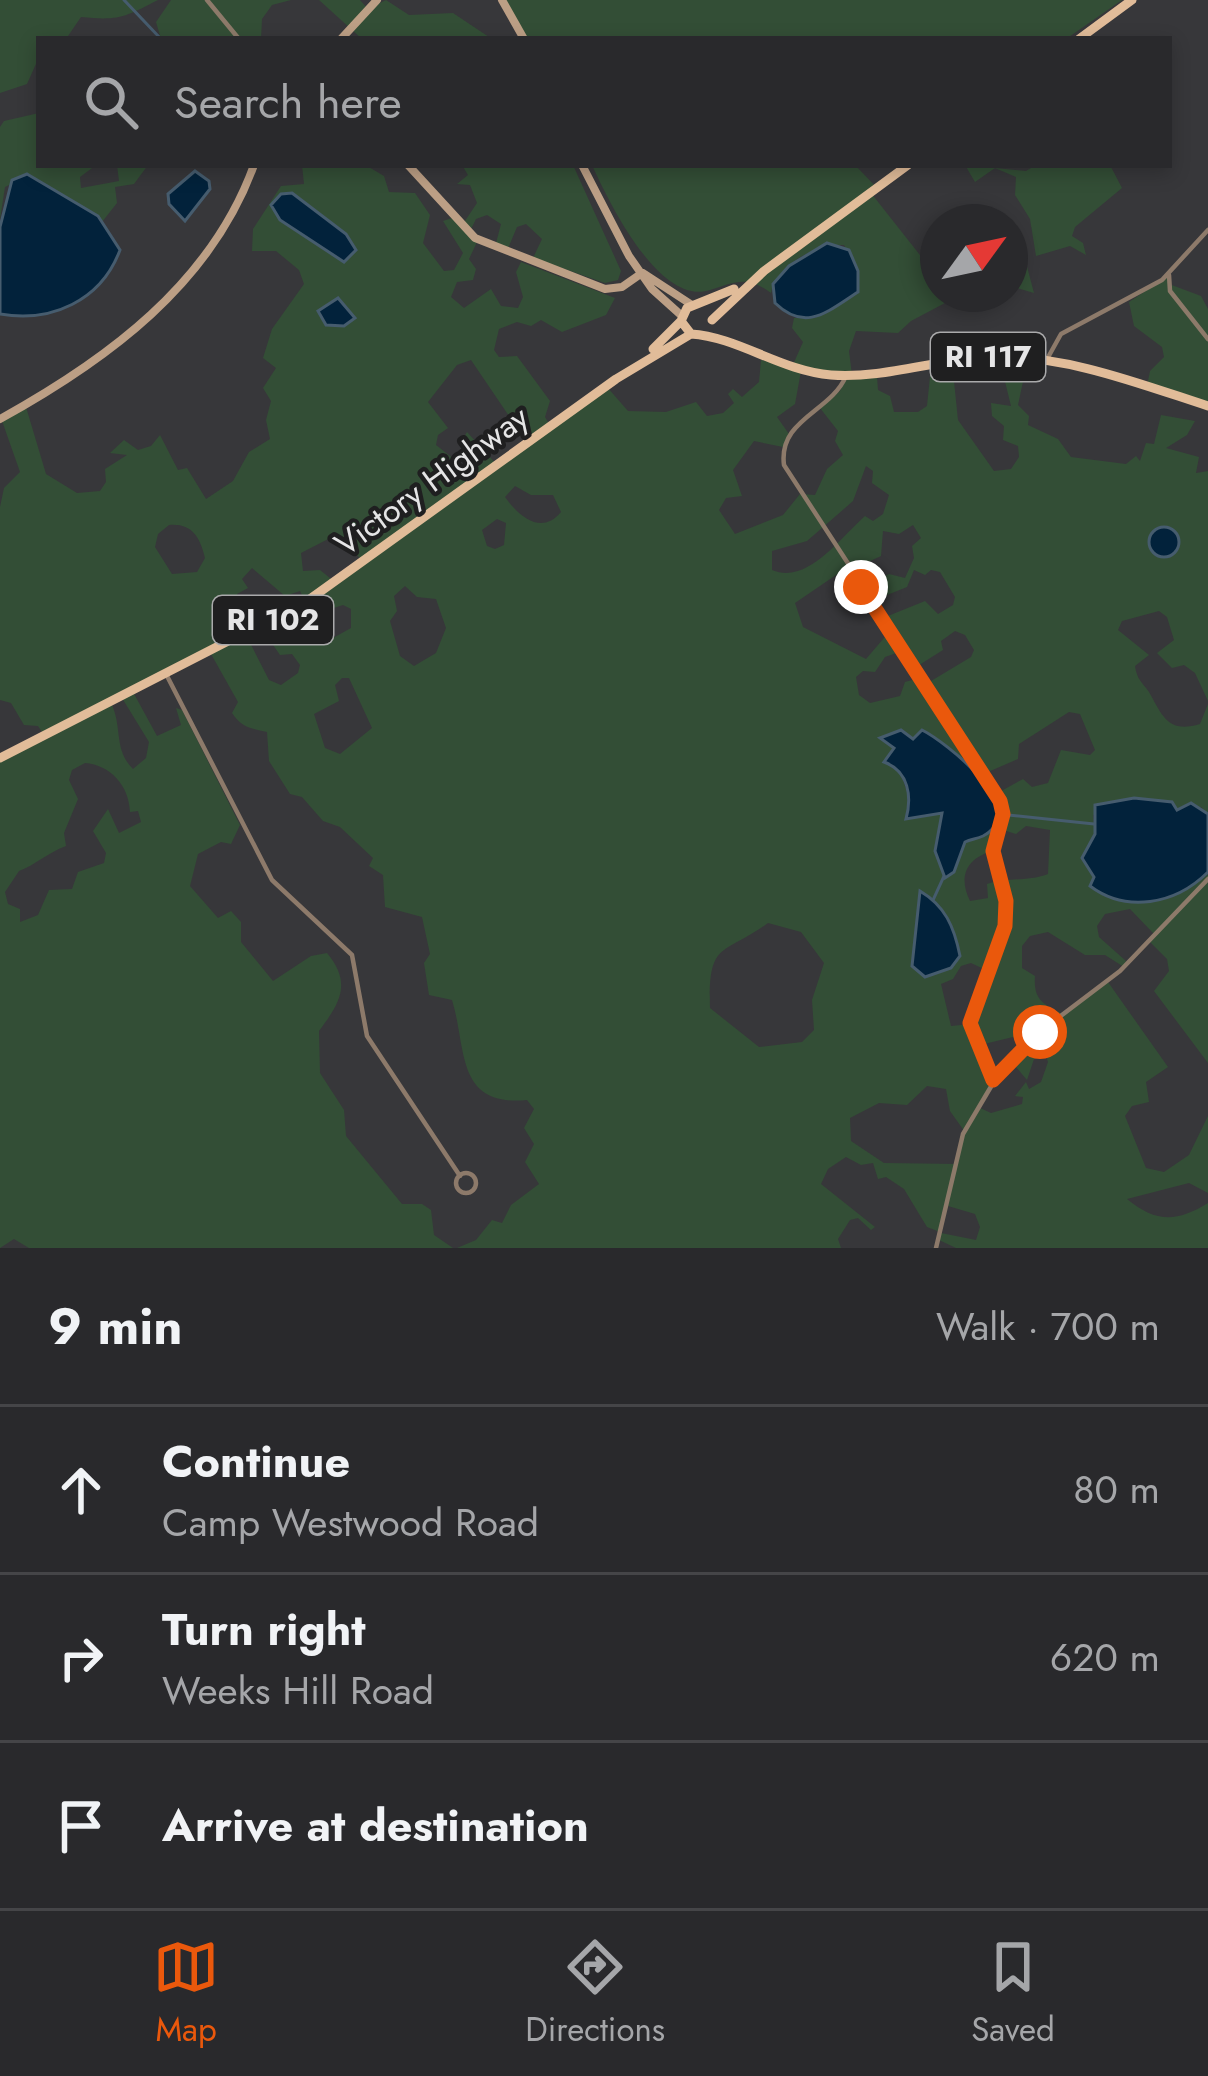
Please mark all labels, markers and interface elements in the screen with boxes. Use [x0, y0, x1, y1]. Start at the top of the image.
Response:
search box [36, 36, 1172, 168]
icon: search [78, 69, 144, 135]
text: Search here [174, 70, 402, 135]
north arrow [920, 204, 1028, 312]
road number: RI 117 [931, 333, 1045, 381]
street label: Victory Highway [325, 394, 538, 567]
route end [834, 560, 888, 614]
road number: RI 102 [213, 596, 333, 644]
route start [1013, 1005, 1067, 1059]
text: 9 min [48, 1289, 183, 1363]
text: Walk · 700 m [936, 1298, 1160, 1355]
text: Continue [162, 1429, 350, 1494]
icon: ahead [48, 1457, 114, 1523]
text: 80 m [1073, 1461, 1160, 1518]
text: Camp Westwood Road [162, 1494, 539, 1551]
text: Turn right [162, 1597, 366, 1662]
icon: right [48, 1625, 114, 1691]
text: 620 m [1050, 1629, 1160, 1686]
text: Weeks Hill Road [162, 1662, 434, 1719]
icon: arrive [48, 1793, 114, 1859]
text: Arrive at destination [162, 1793, 589, 1858]
tab: Map [153, 1934, 219, 2053]
tab: Directions [525, 1934, 665, 2053]
tab: Saved [971, 1934, 1055, 2053]

